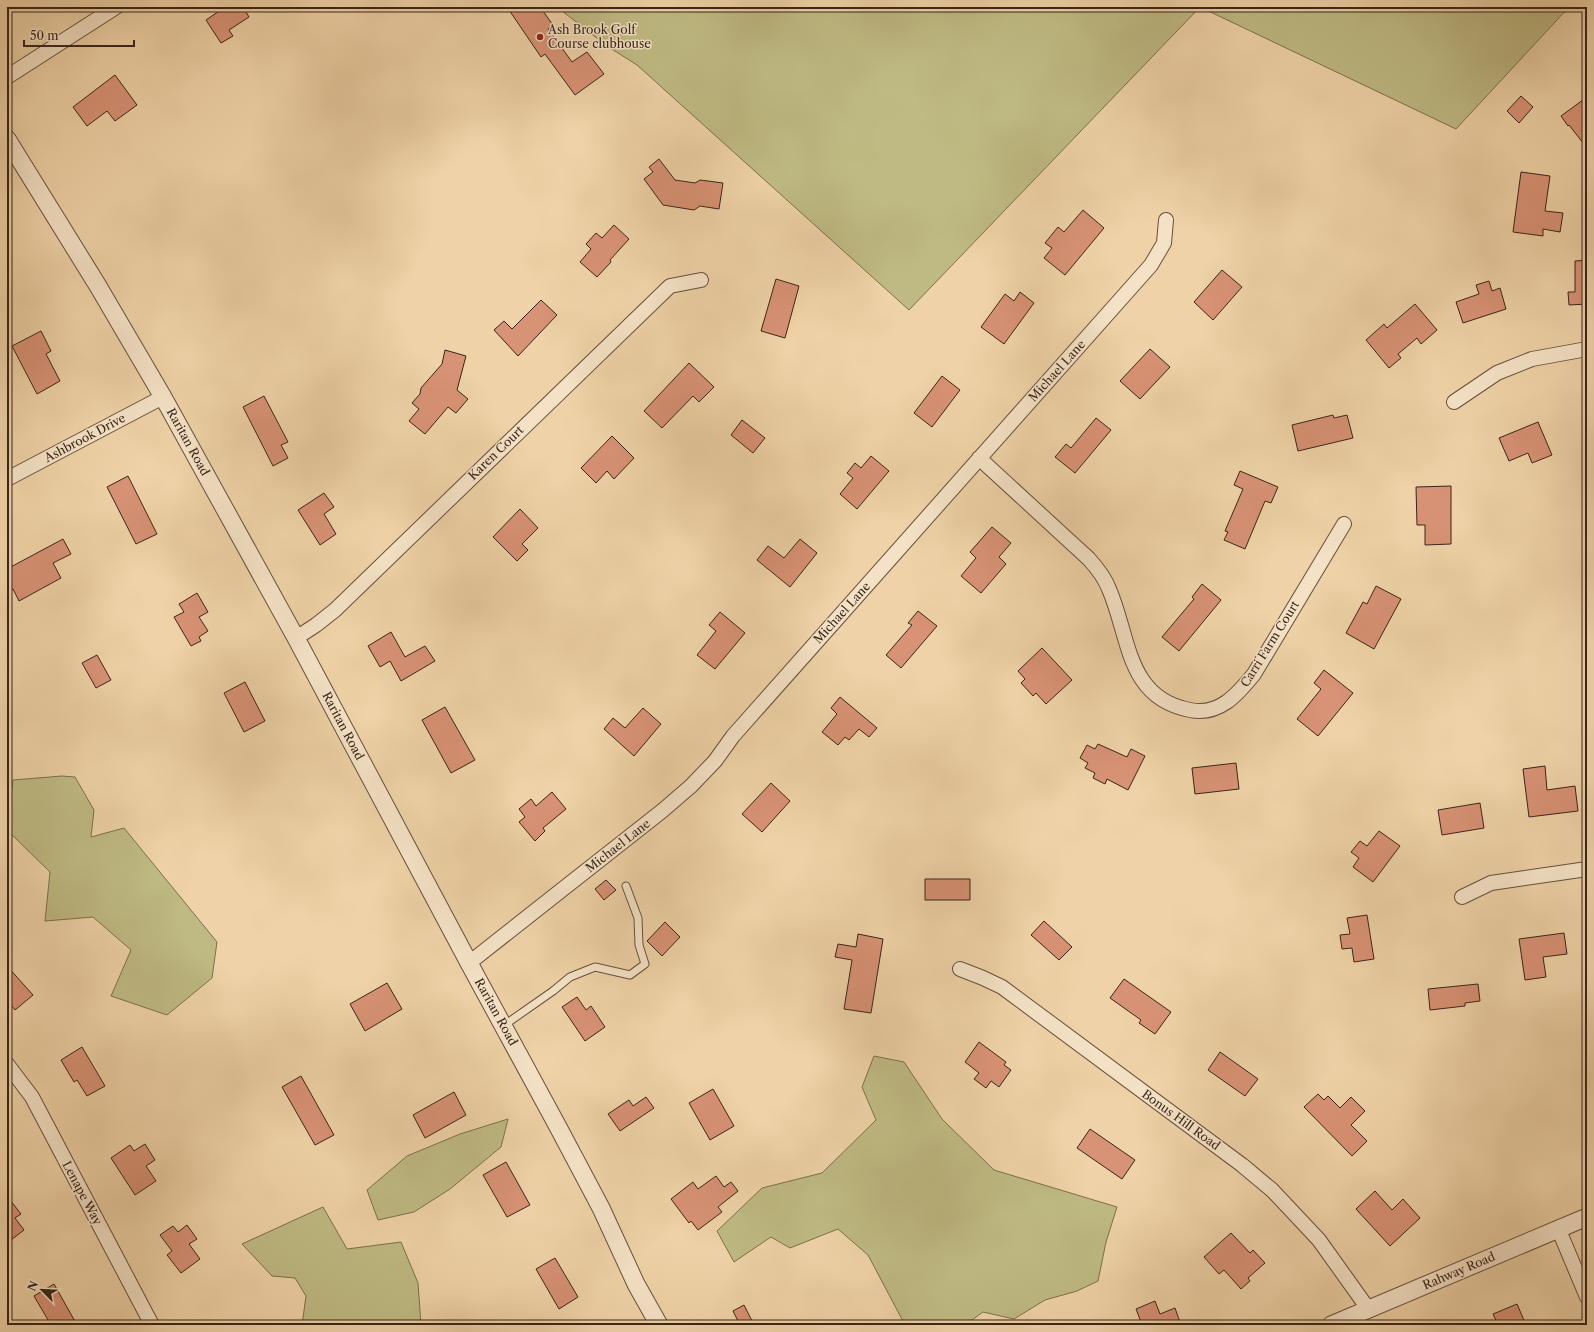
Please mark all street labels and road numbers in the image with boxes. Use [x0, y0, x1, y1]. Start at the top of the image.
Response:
street label: Michael Lane [1025, 337, 1088, 405]
street label: Raritan Road [164, 405, 213, 479]
street label: Ashbrook Drive [41, 410, 128, 466]
street label: Karen Court [465, 422, 527, 483]
street label: Michael Lane [810, 579, 873, 647]
street label: Carri Farm Court [1237, 597, 1303, 690]
street label: Raritan Road [319, 689, 368, 763]
street label: Michael Lane [582, 816, 653, 875]
street label: Raritan Road [472, 975, 521, 1049]
street label: Bonus Hill Road [1139, 1086, 1224, 1153]
street label: Lenape Way [59, 1158, 106, 1227]
street label: Rahway Road [1420, 1248, 1498, 1293]

